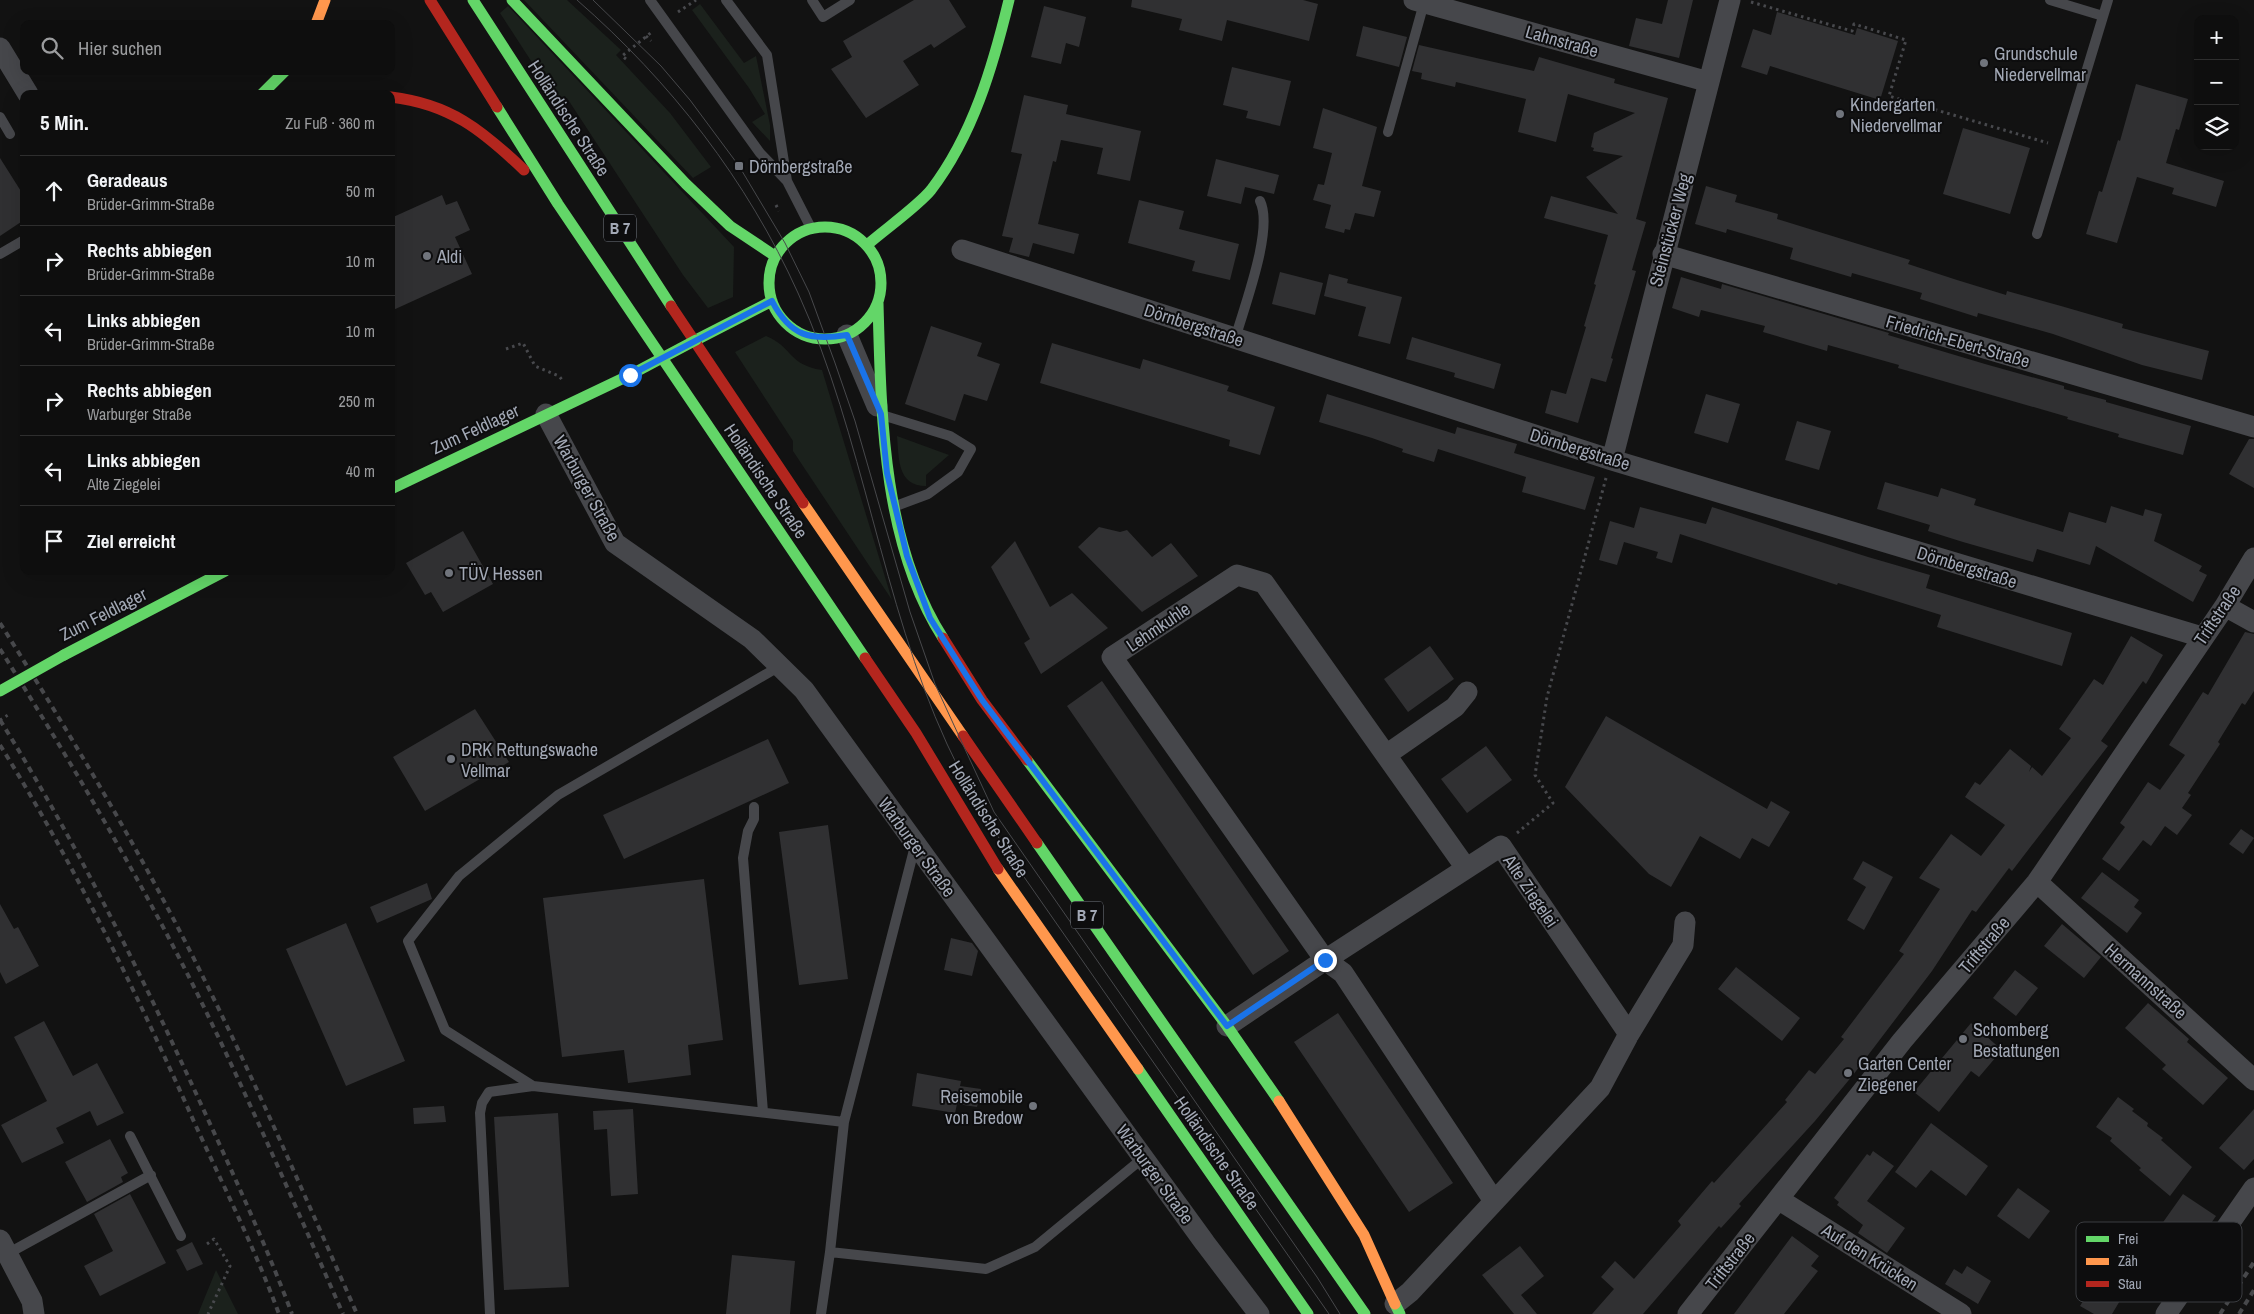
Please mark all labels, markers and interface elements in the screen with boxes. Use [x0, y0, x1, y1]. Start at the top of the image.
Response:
map controls [2194, 15, 2239, 150]
button: + [2194, 15, 2239, 60]
street label: Lahnstraße [1523, 19, 1601, 63]
search box [20, 20, 395, 75]
icon: search [38, 34, 66, 62]
text: Hier suchen [78, 35, 162, 61]
place label: Grundschule Niedervellmar [1994, 41, 2086, 87]
street label: Holländische Straße [522, 55, 616, 181]
marker: Grundschule Niedervellmar [1978, 57, 1990, 69]
button: − [2194, 60, 2239, 105]
place label: Kindergarten Niedervellmar [1850, 92, 1942, 138]
button: layers [2194, 105, 2239, 150]
text: 5 Min. [40, 108, 89, 137]
marker: Kindergarten Niedervellmar [1834, 108, 1846, 120]
text: Zu Fuß · 360 m [285, 112, 375, 134]
place label: Dörnbergstraße [749, 154, 852, 179]
marker: Dörnbergstraße [733, 160, 745, 172]
text: Geradeaus [87, 167, 168, 193]
street label: Steinstücker Weg [1643, 170, 1697, 289]
icon: ahead [40, 177, 68, 205]
text: 50 m [346, 180, 375, 202]
text: Brüder-Grimm-Straße [87, 193, 215, 215]
road number: B 7 [604, 214, 636, 242]
text: Rechts abbiegen [87, 237, 212, 263]
place label: Aldi [436, 244, 462, 269]
icon: right [40, 247, 68, 275]
text: 10 m [346, 250, 375, 272]
marker: Aldi [421, 250, 433, 262]
text: Brüder-Grimm-Straße [87, 263, 215, 285]
street label: Dörnbergstraße [1141, 297, 1247, 353]
text: Links abbiegen [87, 307, 200, 333]
street label: Friedrich-Ebert-Straße [1883, 309, 2033, 373]
icon: left [40, 317, 68, 345]
text: 10 m [346, 320, 375, 342]
text: Brüder-Grimm-Straße [87, 333, 215, 355]
route start [619, 364, 642, 387]
text: Rechts abbiegen [87, 377, 212, 403]
icon: right [40, 387, 68, 415]
text: 250 m [339, 390, 375, 412]
street label: Zum Feldlager [427, 398, 523, 460]
text: Warburger Straße [87, 403, 192, 425]
street label: Holländische Straße [718, 419, 814, 543]
street label: Dörnbergstraße [1527, 422, 1633, 476]
street label: Warburger Straße [548, 431, 626, 545]
text: Links abbiegen [87, 447, 200, 473]
icon: left [40, 457, 68, 485]
text: 40 m [346, 460, 375, 482]
text: Alte Ziegelei [87, 473, 161, 495]
icon: arrive [40, 527, 68, 555]
text: Ziel erreicht [87, 528, 175, 554]
street label: Dörnbergstraße [1914, 540, 2020, 594]
place label: TÜV Hessen [459, 561, 543, 586]
marker: TÜV Hessen [443, 567, 455, 579]
street label: Triftstraße [2188, 580, 2246, 650]
street label: Zum Feldlager [55, 581, 151, 647]
street label: Lehmkuhle [1121, 596, 1195, 658]
place label: DRK Rettungswache Vellmar [461, 737, 598, 783]
marker: DRK Rettungswache Vellmar [445, 753, 457, 765]
street label: Holländische Straße [943, 756, 1035, 882]
street label: Warburger Straße [872, 792, 962, 902]
street label: Alte Ziegelei [1497, 849, 1565, 932]
road number: B 7 [1071, 902, 1103, 928]
street label: Triftstraße [1953, 911, 2015, 979]
street label: Hermannstraße [2100, 937, 2192, 1025]
route end [1314, 949, 1337, 972]
place label: Schomberg Bestattungen [1973, 1017, 2060, 1063]
marker: Schomberg Bestattungen [1957, 1033, 1969, 1045]
place label: Garten Center Ziegener [1858, 1051, 1952, 1097]
marker: Garten Center Ziegener [1842, 1067, 1854, 1079]
place label: Reisemobile von Bredow [940, 1084, 1023, 1130]
street label: Holländische Straße [1168, 1091, 1266, 1215]
marker: Reisemobile von Bredow [1027, 1100, 1039, 1112]
street label: Warburger Straße [1110, 1119, 1200, 1229]
street label: Auf den Krücken [1816, 1217, 1923, 1297]
legend [2076, 1222, 2242, 1302]
street label: Triftstraße [1699, 1227, 1761, 1295]
text: Frei [2118, 1230, 2138, 1248]
text: Zäh [2118, 1252, 2138, 1270]
text: Stau [2118, 1275, 2142, 1293]

